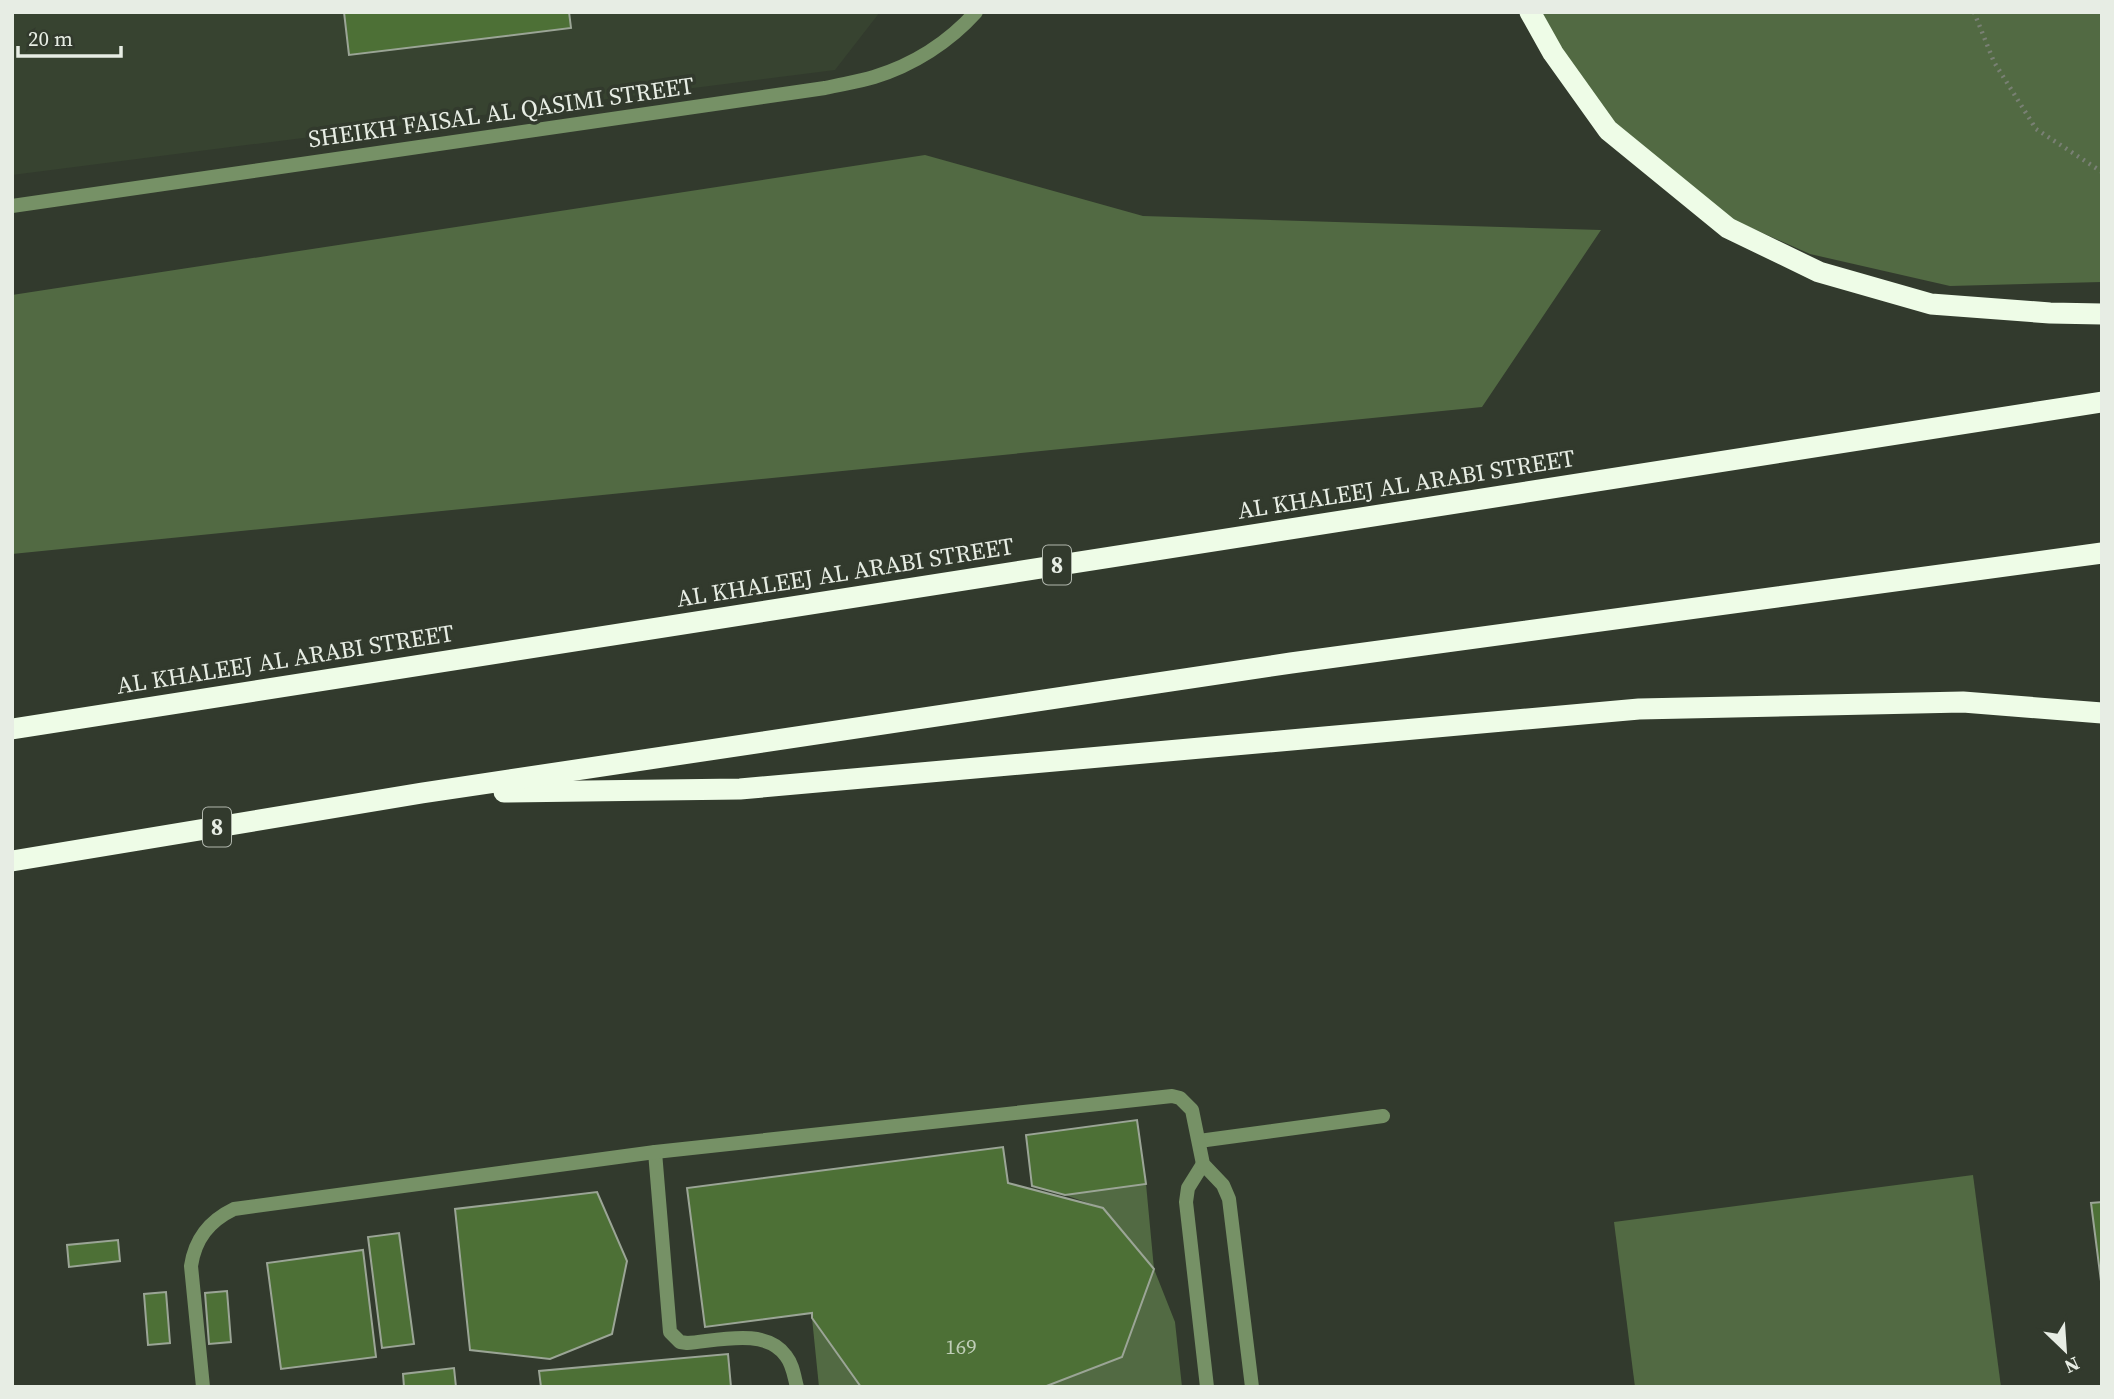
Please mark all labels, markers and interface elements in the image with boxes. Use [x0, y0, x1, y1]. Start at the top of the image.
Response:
scale bar [18, 14, 121, 58]
text: 20 m [28, 24, 73, 53]
street label: SHEIKH FAISAL AL QASIMI STREET [306, 69, 697, 155]
street label: AL KHALEEJ AL ARABI STREET [1235, 441, 1577, 527]
street label: AL KHALEEJ AL ARABI STREET [674, 529, 1016, 615]
road number: 8 [1043, 545, 1071, 584]
street label: AL KHALEEJ AL ARABI STREET [114, 616, 456, 702]
road number: 8 [203, 807, 231, 846]
north arrow [2030, 1315, 2100, 1385]
house number: 169 [945, 1332, 977, 1361]
text: N [2060, 1351, 2084, 1380]

